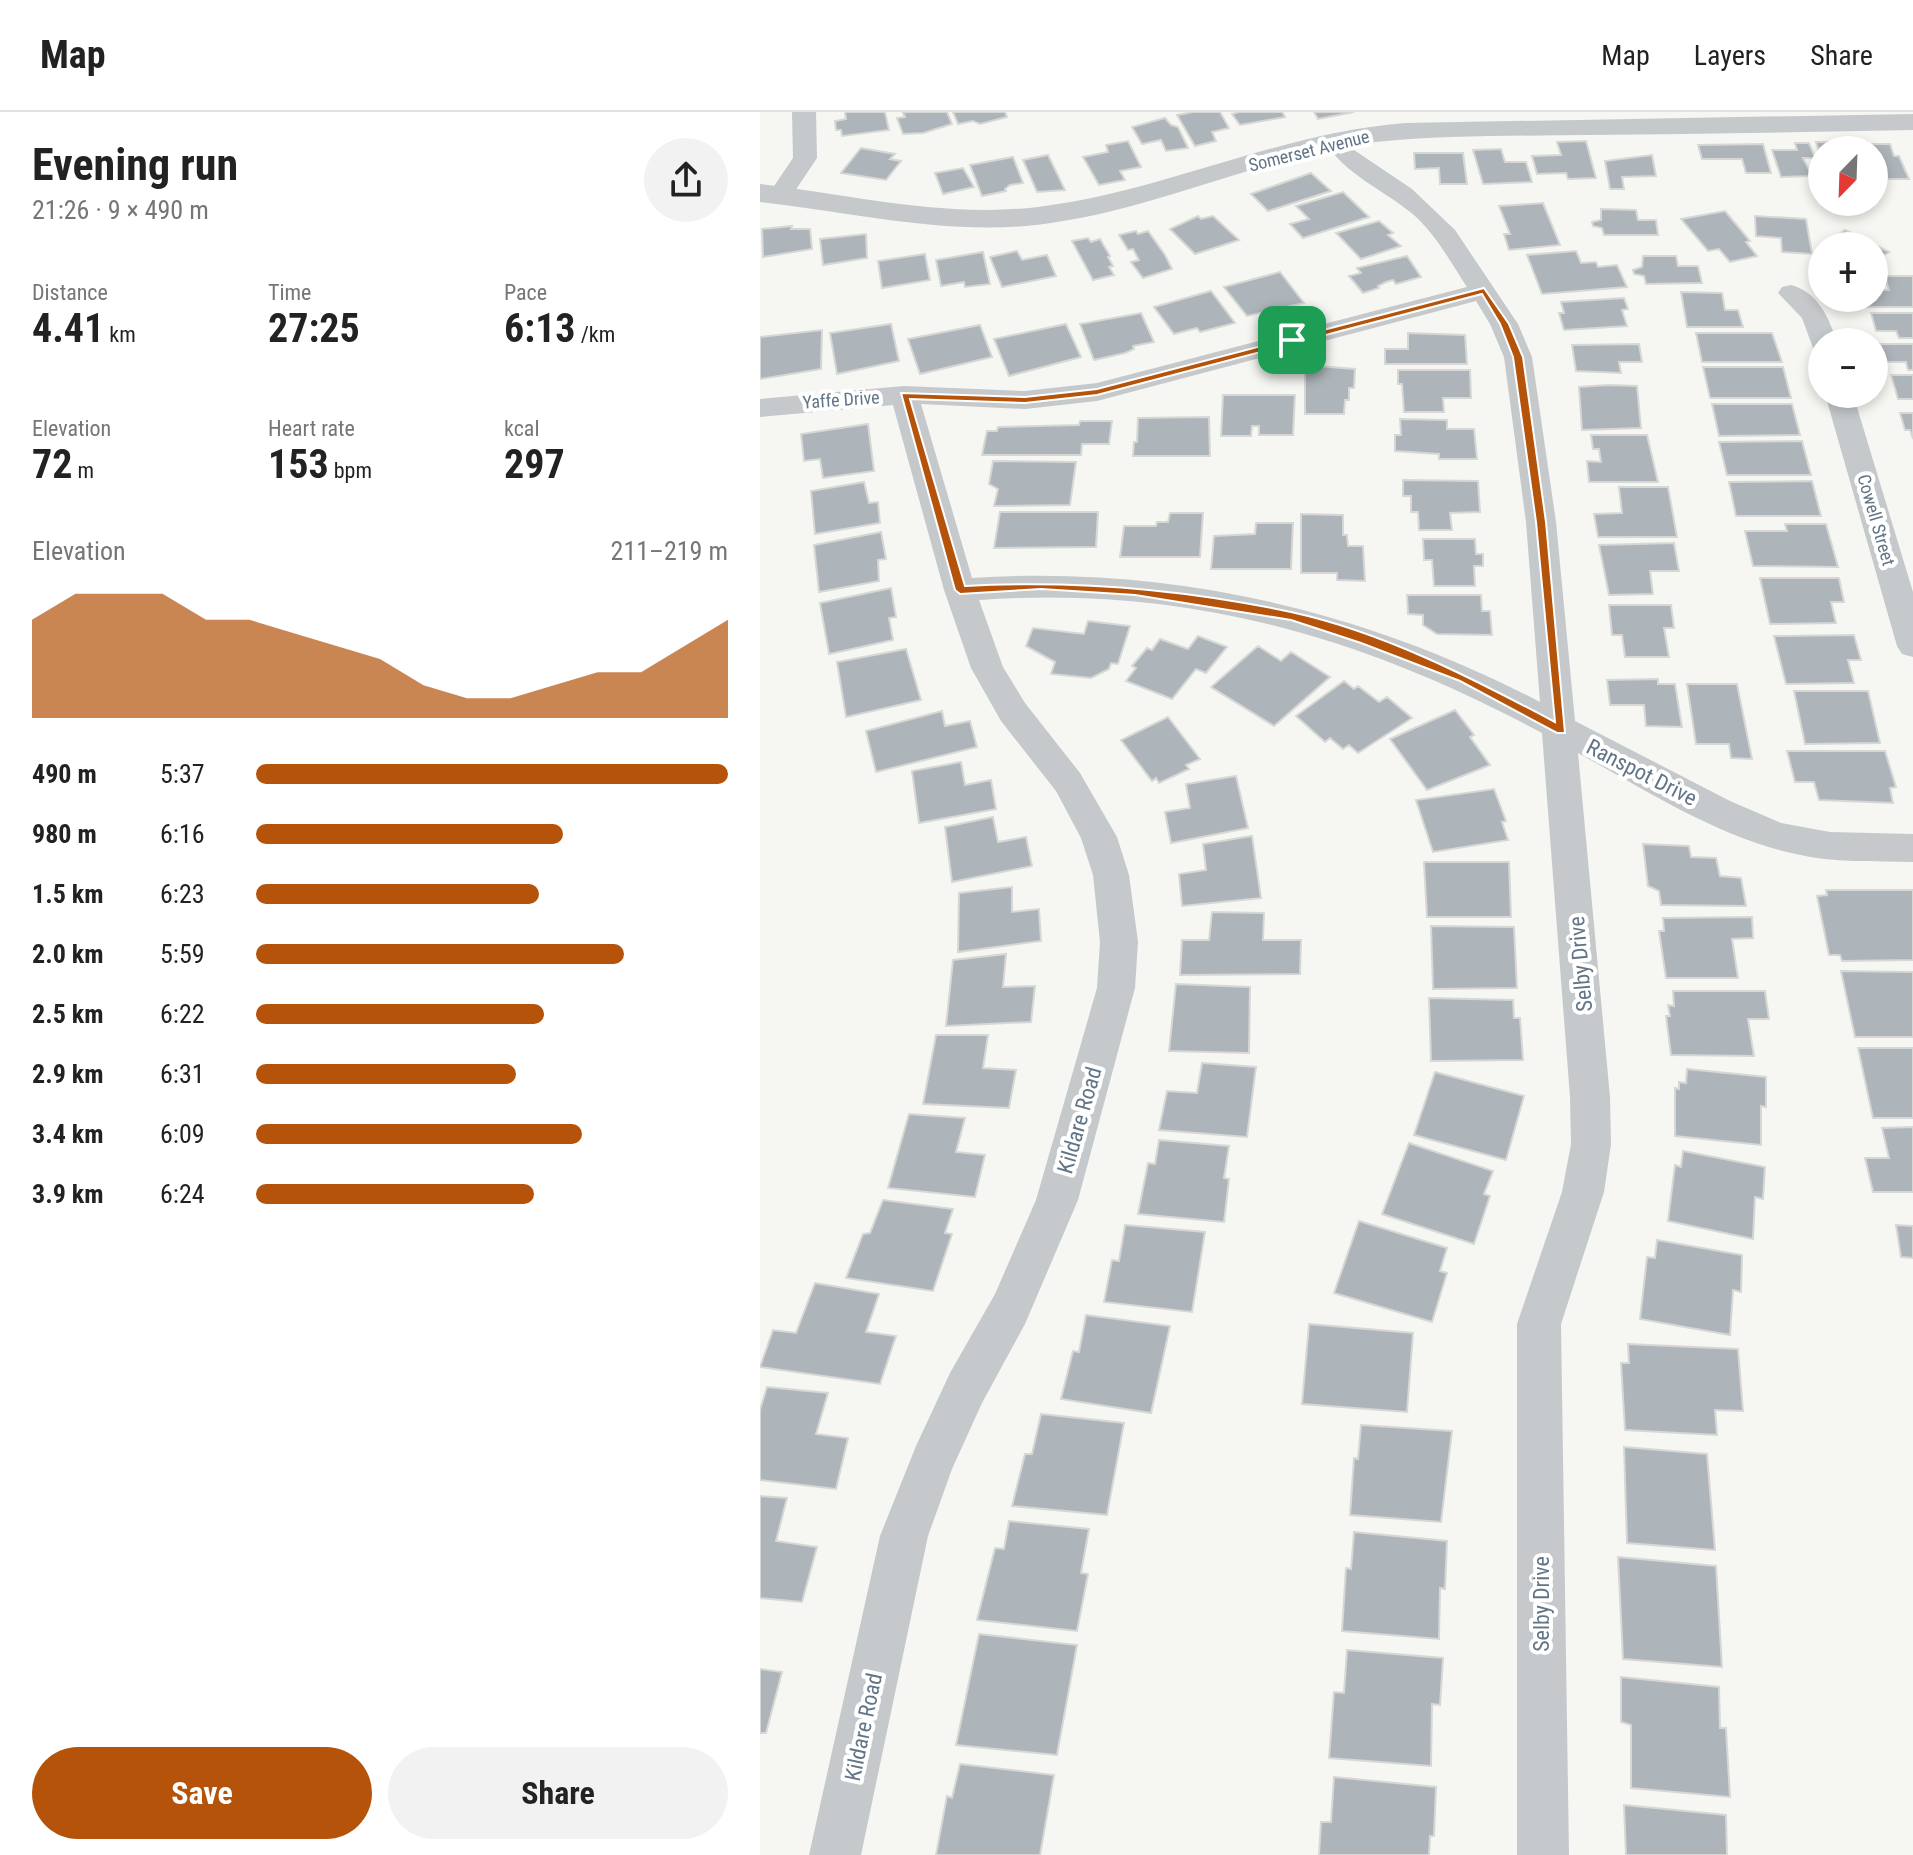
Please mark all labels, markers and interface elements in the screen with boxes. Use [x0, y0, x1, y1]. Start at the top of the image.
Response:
text: Map [40, 33, 106, 77]
text: Map [1601, 39, 1650, 72]
text: Layers [1694, 39, 1766, 72]
text: Share [1810, 39, 1873, 72]
street label: Somerset Avenue [1246, 125, 1371, 176]
north arrow [1808, 136, 1888, 216]
map controls [1808, 136, 1888, 408]
button: share [644, 138, 728, 222]
text: Evening run [32, 139, 238, 191]
text: 21:26 · 9 × 490 m [32, 195, 209, 225]
button: + [1808, 232, 1888, 312]
text: Distance [32, 280, 108, 305]
text: Time [268, 280, 311, 305]
text: Pace [504, 280, 547, 305]
text: 4.41 [32, 305, 104, 352]
text: 27:25 [268, 305, 360, 352]
text: 6:13 [504, 305, 576, 352]
pin [1258, 306, 1326, 374]
icon: arrive [1270, 318, 1314, 362]
text: km [104, 322, 136, 347]
text: /km [576, 322, 615, 347]
button: − [1808, 328, 1888, 408]
street label: Yaffe Drive [802, 386, 880, 413]
text: Elevation [32, 416, 111, 441]
text: Heart rate [268, 416, 355, 441]
text: kcal [504, 416, 539, 441]
text: 72 [32, 441, 72, 488]
text: 153 [268, 441, 329, 488]
text: 297 [504, 441, 565, 488]
text: m [72, 458, 94, 483]
text: bpm [329, 458, 372, 483]
street label: Cowell Street [1853, 472, 1900, 568]
text: Elevation [32, 536, 126, 566]
text: 211–219 m [611, 536, 728, 566]
street label: Ranspot Drive [1583, 734, 1701, 811]
text: 490 m [32, 759, 97, 789]
text: 5:37 [160, 759, 205, 789]
text: 980 m [32, 819, 97, 849]
text: 6:16 [160, 819, 205, 849]
text: 1.5 km [32, 879, 104, 909]
text: 6:23 [160, 879, 205, 909]
street label: Selby Drive [1564, 915, 1597, 1013]
text: 2.0 km [32, 939, 104, 969]
text: 5:59 [160, 939, 205, 969]
text: 2.5 km [32, 999, 104, 1029]
text: 6:22 [160, 999, 205, 1029]
text: 2.9 km [32, 1059, 104, 1089]
text: 6:31 [160, 1059, 205, 1089]
street label: Kildare Road [1052, 1064, 1107, 1176]
text: 3.4 km [32, 1119, 104, 1149]
text: 6:09 [160, 1119, 205, 1149]
text: 3.9 km [32, 1179, 104, 1209]
text: 6:24 [160, 1179, 205, 1209]
street label: Selby Drive [1529, 1556, 1554, 1652]
street label: Kildare Road [840, 1671, 887, 1783]
button: Save [32, 1747, 372, 1839]
button: Share [388, 1747, 728, 1839]

